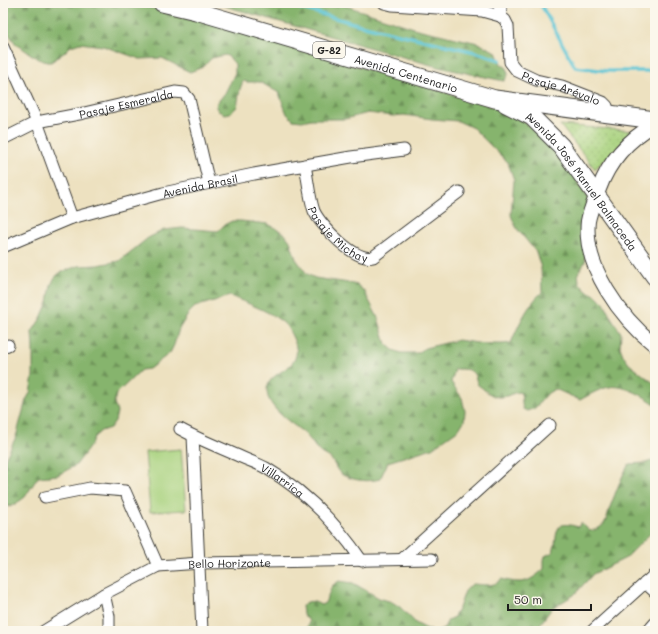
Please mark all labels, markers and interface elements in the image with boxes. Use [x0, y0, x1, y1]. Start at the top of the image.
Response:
road number: G-82 [313, 42, 345, 58]
street label: Avenida Centenario [353, 51, 460, 95]
street label: Pasaje Arévalo [520, 67, 603, 108]
street label: Pasaje Esmeralda [78, 85, 175, 121]
street label: Avenida José Manuel Balmaceda [523, 107, 641, 254]
street label: Avenida Brasil [161, 170, 239, 200]
street label: Pasaje Michay [305, 204, 370, 265]
street label: Villarrica [258, 459, 308, 500]
street label: Bello Horizonte [188, 554, 271, 571]
scale bar [508, 586, 591, 612]
text: 50 m [514, 591, 542, 607]

